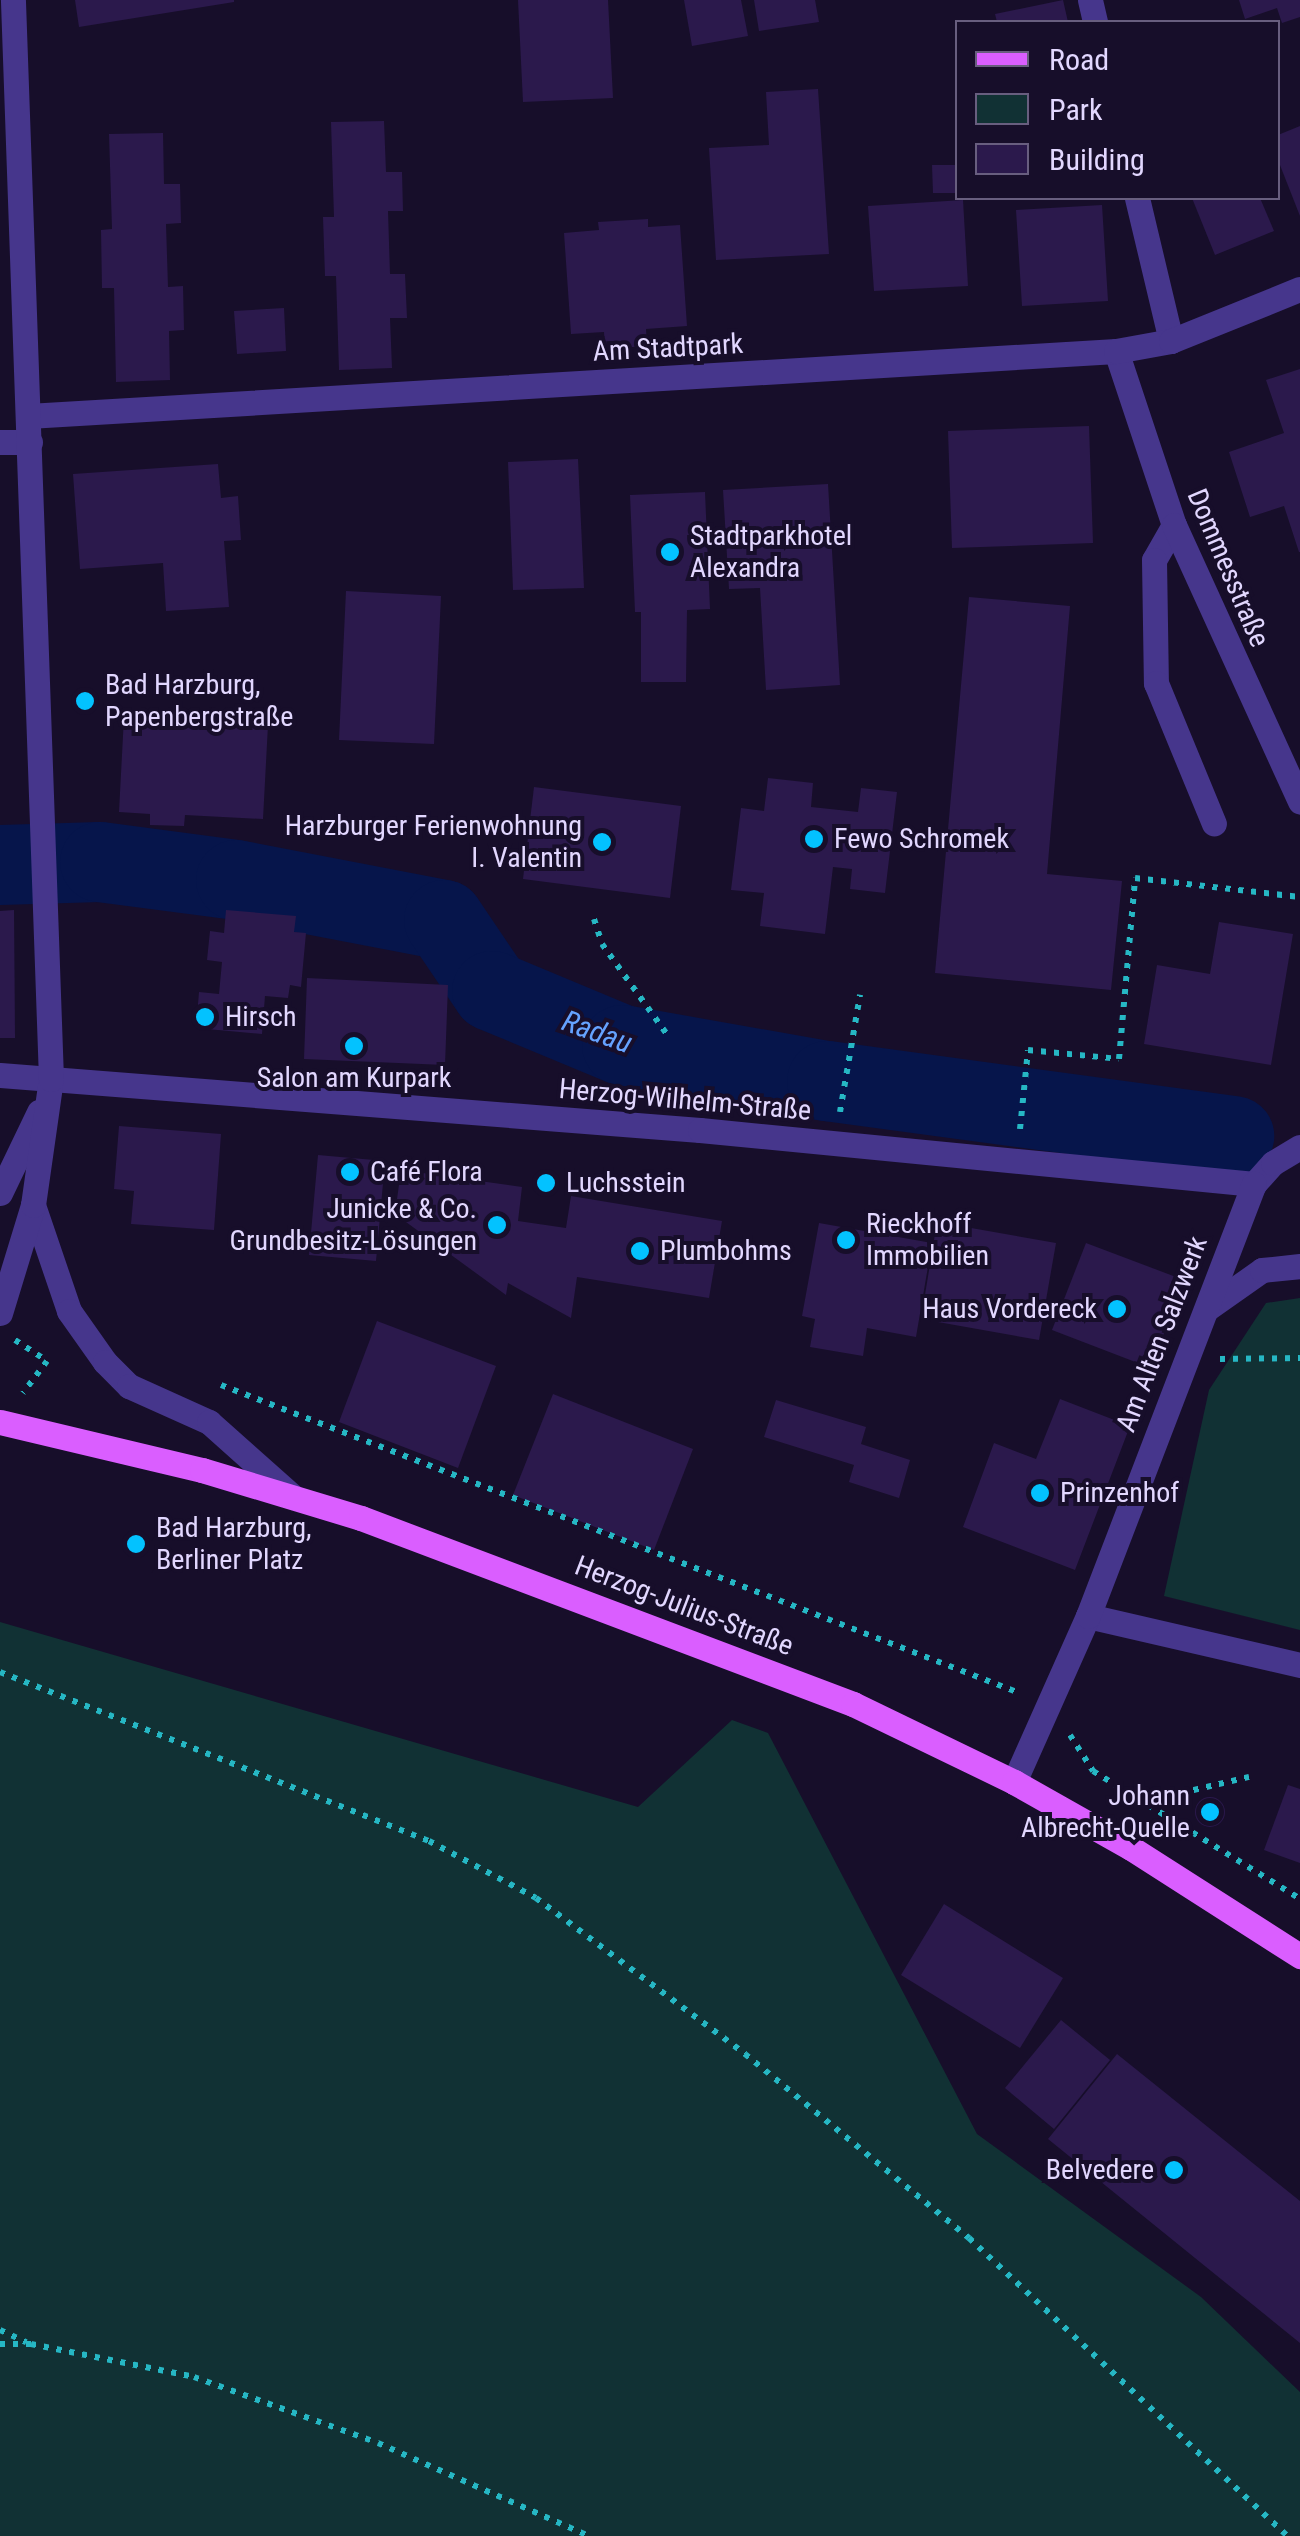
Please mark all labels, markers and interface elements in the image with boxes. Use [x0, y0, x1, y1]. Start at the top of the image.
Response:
legend [955, 20, 1280, 200]
text: Road [1049, 42, 1109, 77]
text: Park [1049, 92, 1103, 127]
text: Building [1049, 142, 1145, 177]
street label: Am Stadtpark [592, 327, 744, 369]
street label: Dommesstraße [1180, 484, 1276, 652]
place label: Stadtparkhotel Alexandra [690, 519, 852, 585]
marker: Stadtparkhotel Alexandra [659, 541, 681, 563]
place label: Bad Harzburg, Papenbergstraße [105, 668, 293, 734]
marker: Bad Harzburg, Papenbergstraße [74, 690, 96, 712]
place label: Harzburger Ferienwohnung I. Valentin [285, 809, 582, 875]
place label: Fewo Schromek [834, 822, 1009, 856]
marker: Fewo Schromek [803, 828, 825, 850]
marker: Harzburger Ferienwohnung I. Valentin [591, 831, 613, 853]
place label: Hirsch [225, 1000, 297, 1034]
water label: Radau [557, 1003, 637, 1061]
marker: Hirsch [194, 1006, 216, 1028]
marker: Salon am Kurpark [343, 1035, 365, 1057]
place label: Salon am Kurpark [257, 1061, 451, 1095]
street label: Herzog-Wilhelm-Straße [557, 1072, 813, 1128]
place label: Café Flora [370, 1155, 483, 1189]
marker: Café Flora [339, 1161, 361, 1183]
place label: Luchsstein [566, 1166, 686, 1200]
marker: Luchsstein [535, 1172, 557, 1194]
place label: Junicke & Co. Grundbesitz-Lösungen [230, 1192, 477, 1258]
place label: Rieckhoff Immobilien [866, 1207, 989, 1273]
marker: Junicke & Co. Grundbesitz-Lösungen [486, 1214, 508, 1236]
marker: Rieckhoff Immobilien [835, 1229, 857, 1251]
street label: Am Alten Salzwerk [1109, 1231, 1215, 1437]
place label: Plumbohms [660, 1234, 792, 1268]
marker: Plumbohms [629, 1240, 651, 1262]
place label: Haus Vordereck [922, 1292, 1097, 1326]
marker: Haus Vordereck [1106, 1298, 1128, 1320]
place label: Prinzenhof [1060, 1476, 1179, 1510]
marker: Prinzenhof [1029, 1482, 1051, 1504]
place label: Bad Harzburg, Berliner Platz [156, 1511, 312, 1577]
marker: Bad Harzburg, Berliner Platz [125, 1533, 147, 1555]
street label: Herzog-Julius-Straße [570, 1549, 798, 1663]
place label: Johann Albrecht-Quelle [1021, 1779, 1190, 1845]
marker: Johann Albrecht-Quelle [1199, 1801, 1221, 1823]
place label: Belvedere [1046, 2153, 1154, 2187]
marker: Belvedere [1163, 2159, 1185, 2181]

